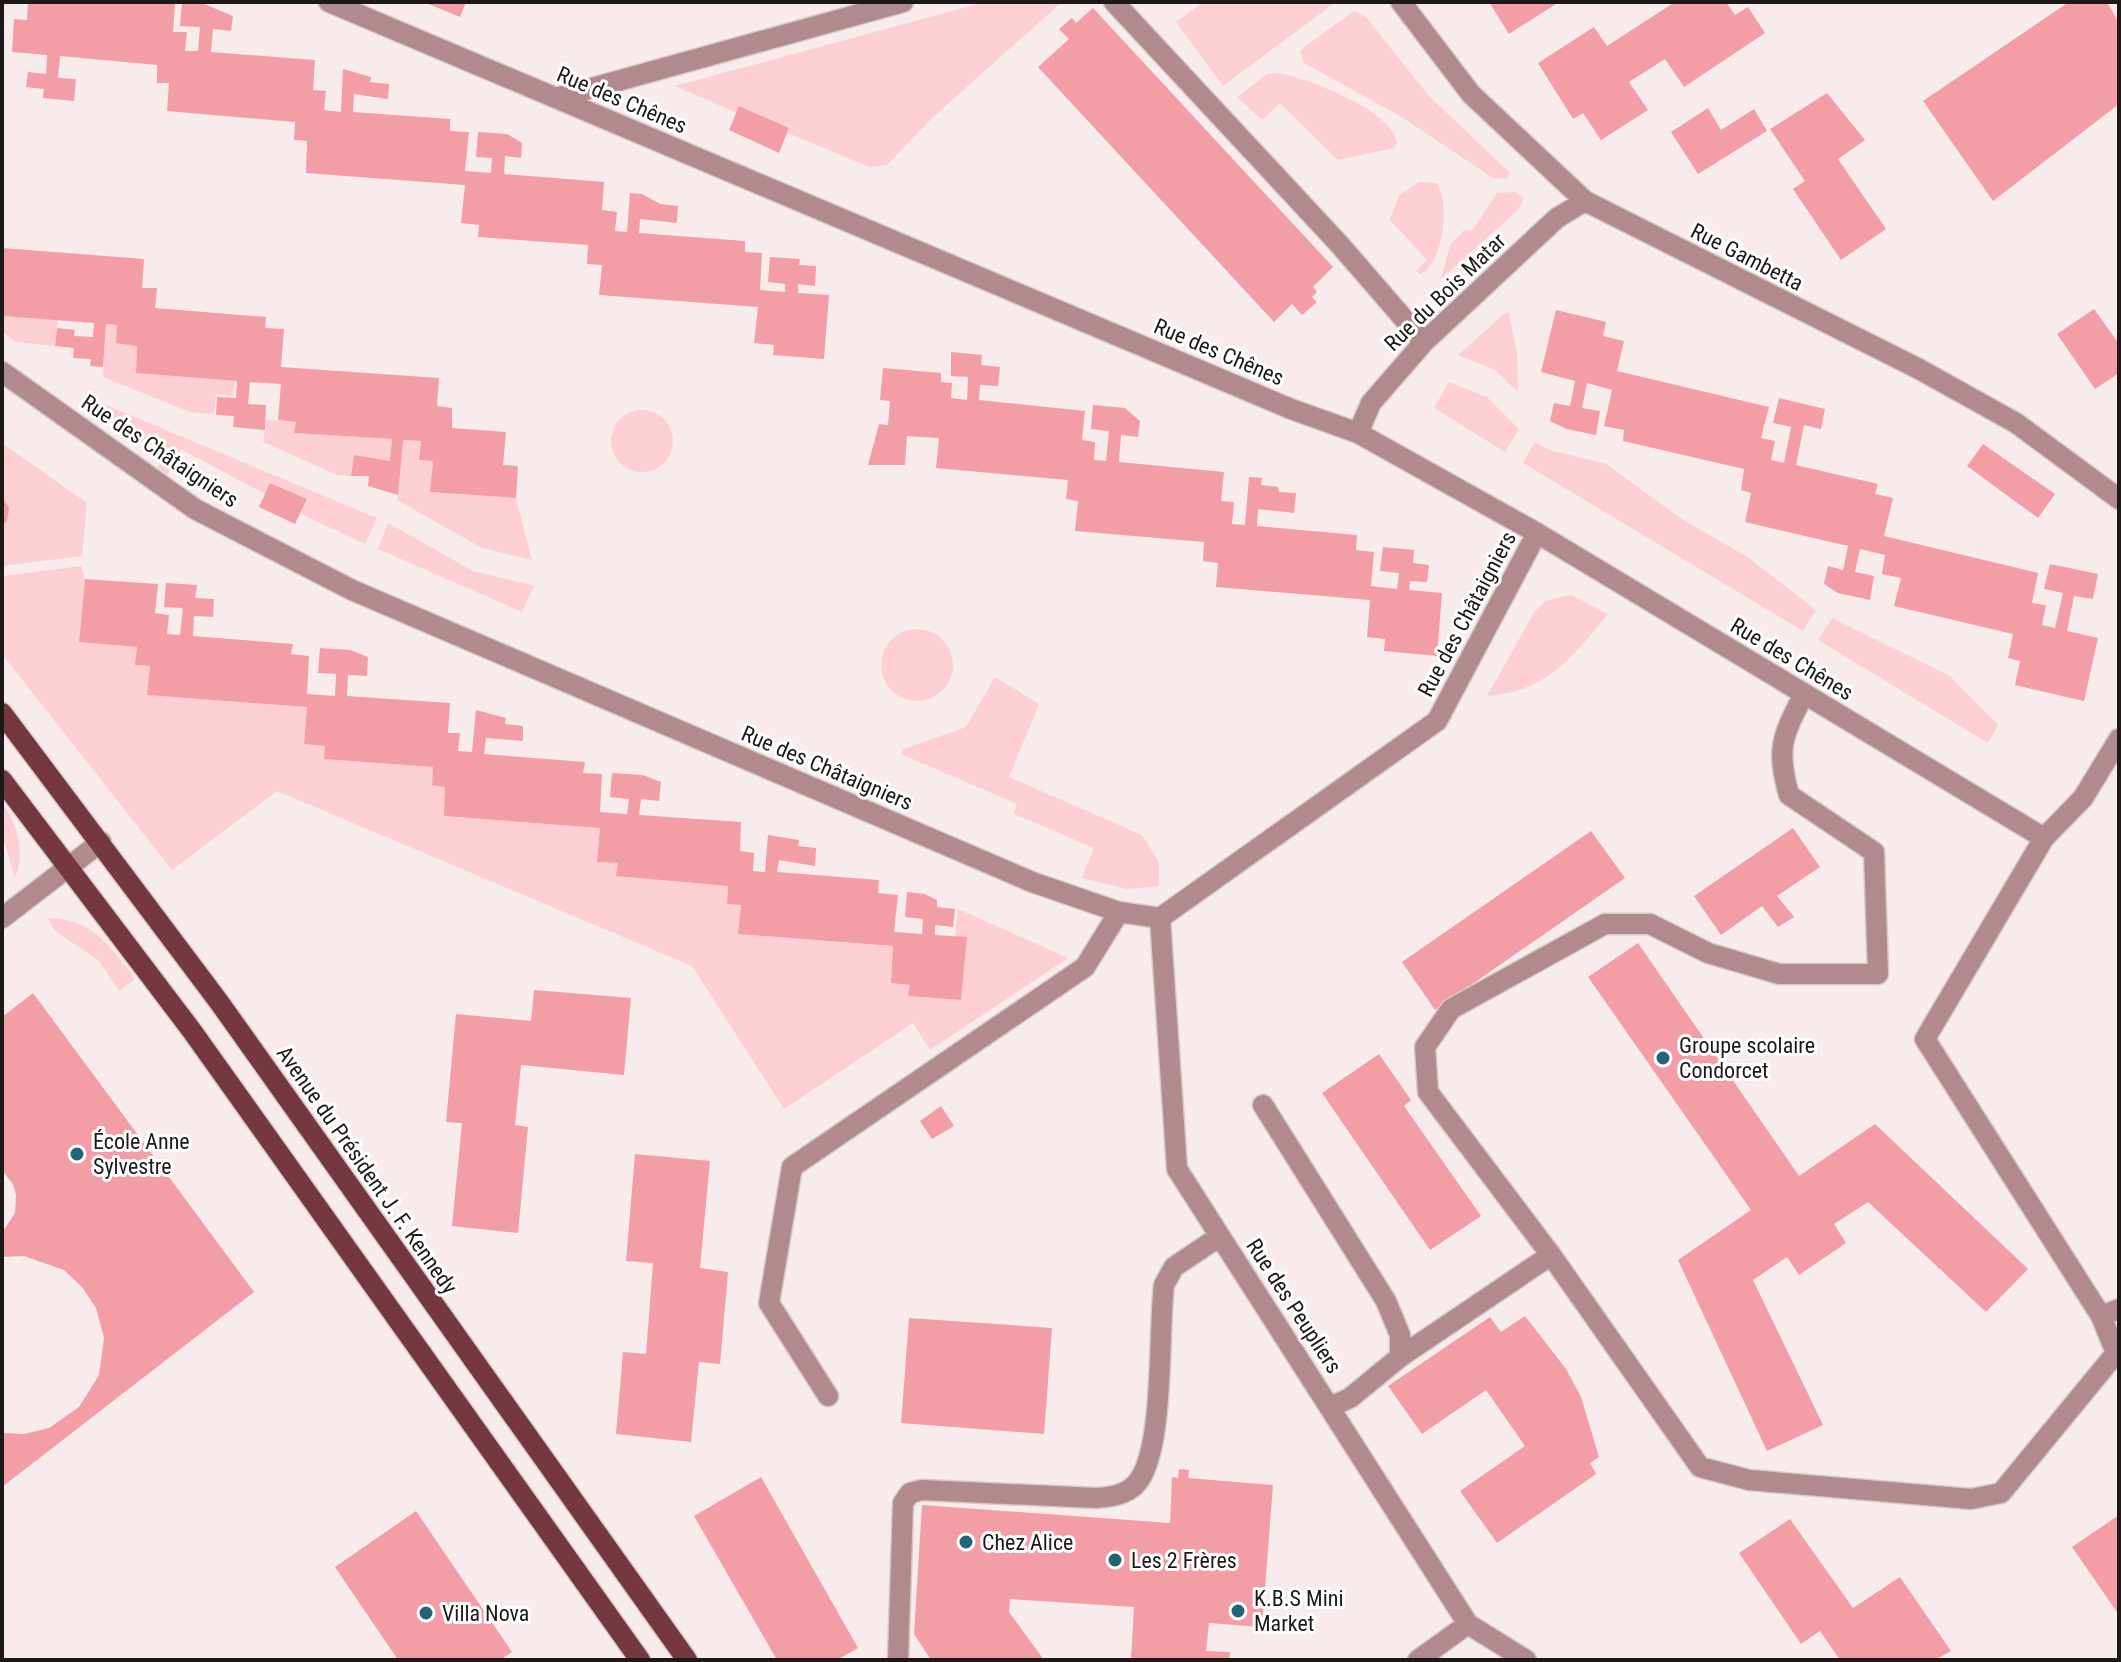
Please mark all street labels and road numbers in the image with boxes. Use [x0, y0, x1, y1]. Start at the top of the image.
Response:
street label: Rue des Chênes [553, 61, 691, 139]
street label: Rue Gambetta [1687, 218, 1807, 296]
street label: Rue du Bois Matar [1379, 228, 1511, 356]
street label: Rue des Chênes [1150, 313, 1288, 391]
street label: Rue des Châtaigniers [77, 389, 243, 513]
street label: Rue des Châtaigniers [1413, 527, 1521, 701]
street label: Rue des Chênes [1726, 613, 1858, 705]
street label: Rue des Châtaigniers [738, 721, 916, 815]
street label: Avenue du Président J. F. Kennedy [272, 1041, 462, 1299]
street label: Rue des Peupliers [1241, 1234, 1347, 1378]

